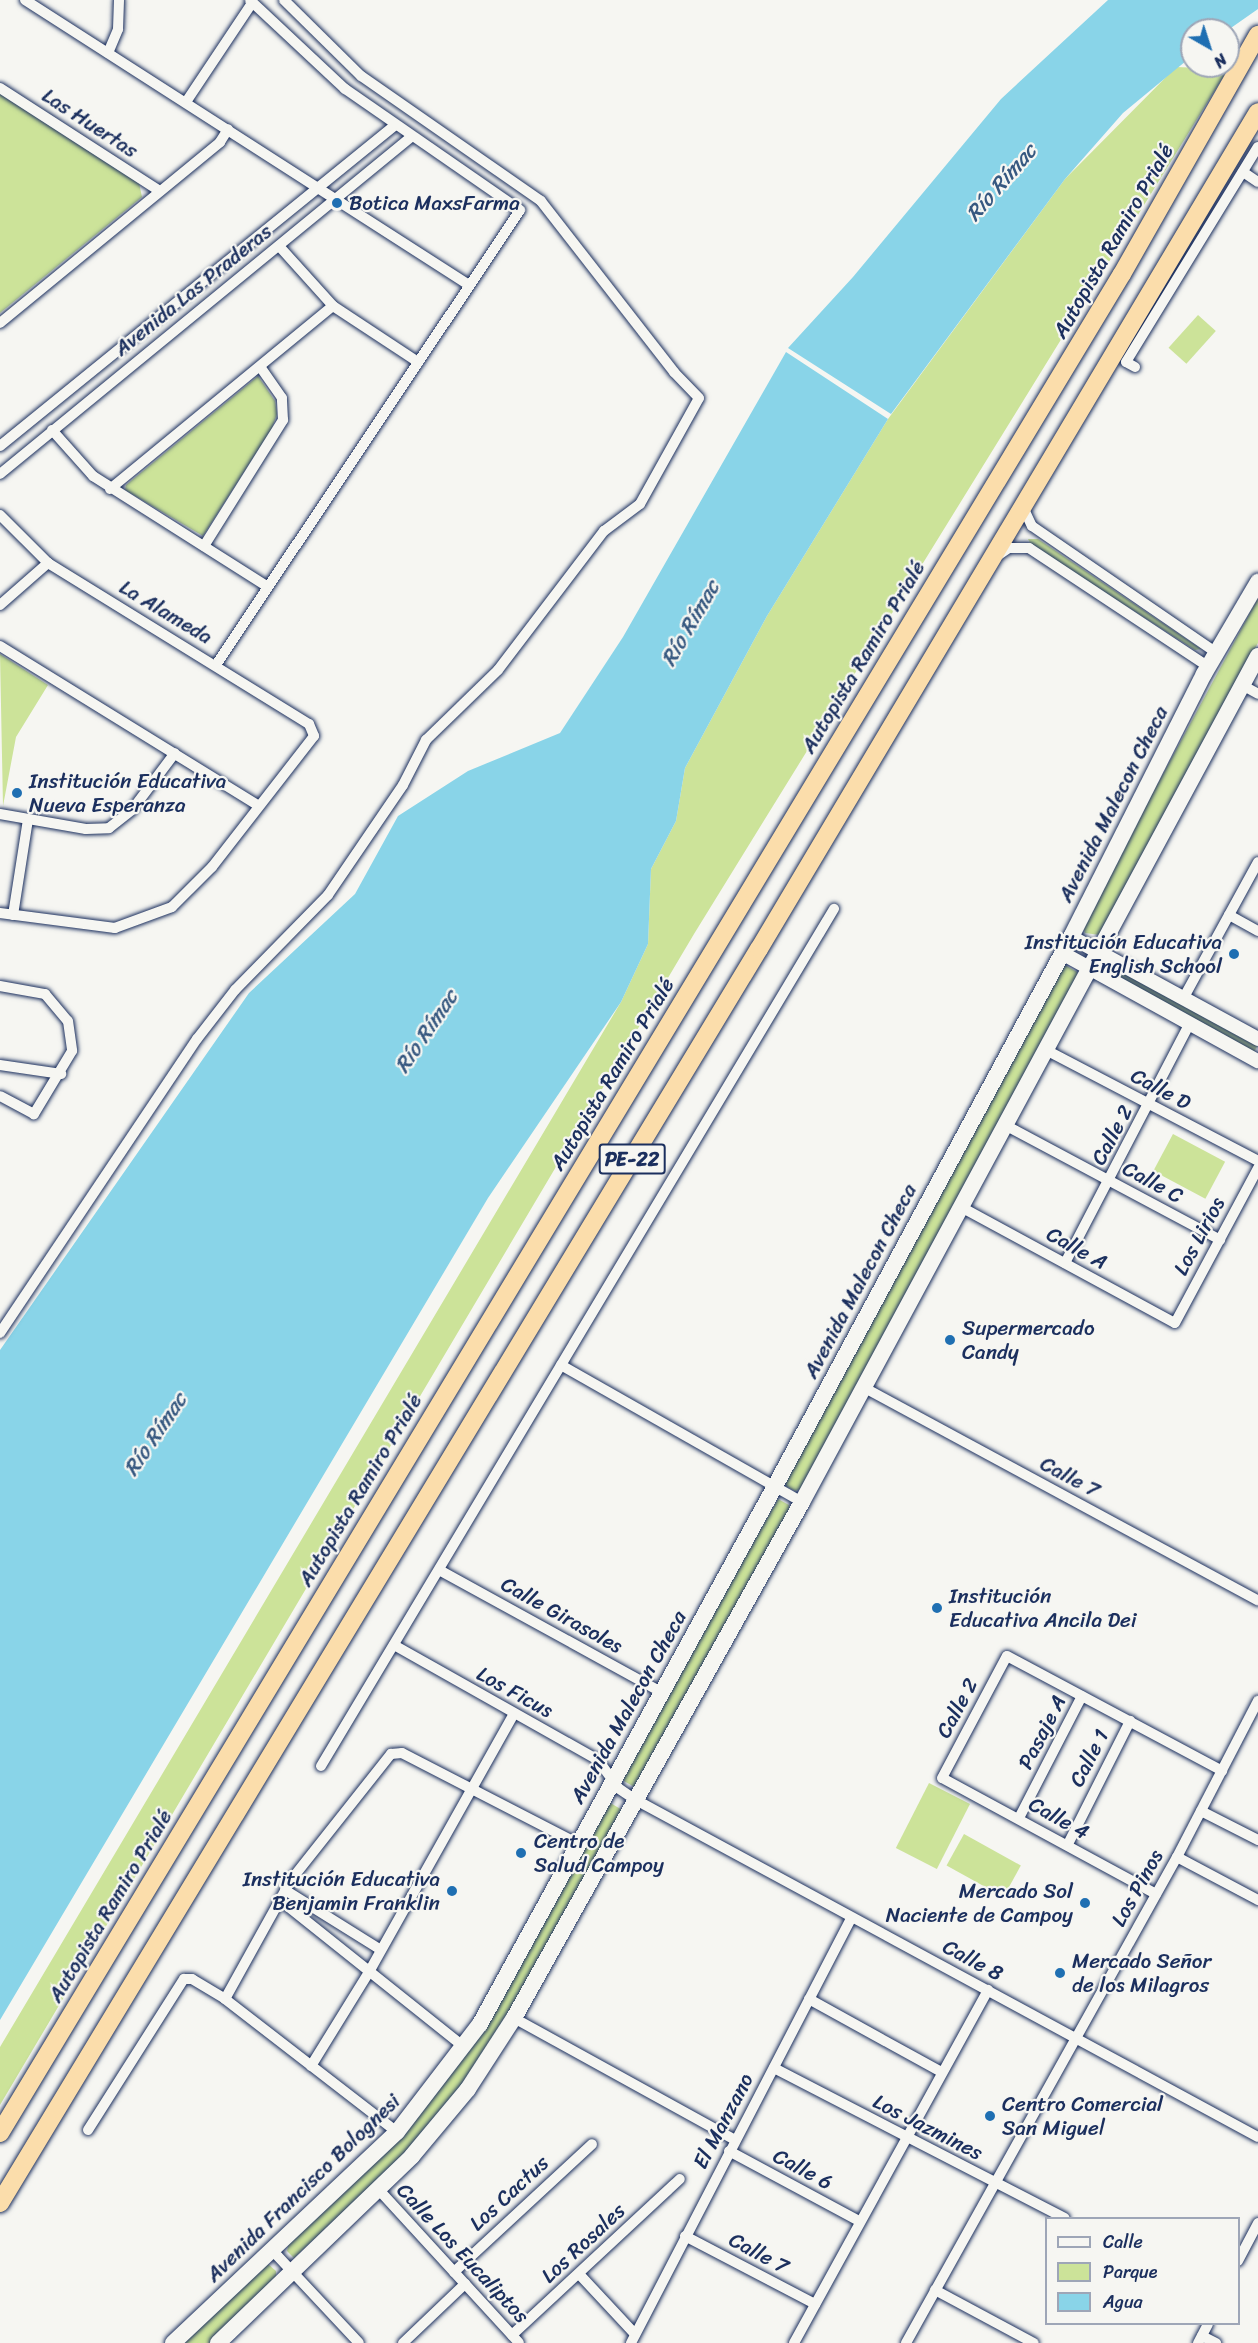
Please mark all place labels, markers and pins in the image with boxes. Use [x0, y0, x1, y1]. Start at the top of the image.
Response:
place label: Botica MaxsFarma [349, 190, 520, 216]
marker: Botica MaxsFarma [330, 196, 344, 210]
place label: Institución Educativa Nueva Esperanza [29, 768, 226, 818]
marker: Institución Educativa Nueva Esperanza [10, 786, 24, 800]
place label: Institución Educativa English School [1025, 929, 1222, 979]
marker: Institución Educativa English School [1227, 947, 1241, 961]
place label: Supermercado Candy [962, 1315, 1095, 1365]
marker: Supermercado Candy [943, 1333, 957, 1347]
place label: Institución Educativa Ancila Dei [949, 1583, 1137, 1633]
marker: Institución Educativa Ancila Dei [930, 1601, 944, 1615]
place label: Centro de Salud Campoy [534, 1828, 664, 1878]
marker: Centro de Salud Campoy [512, 1844, 530, 1862]
place label: Institución Educativa Benjamin Franklin [243, 1866, 440, 1916]
place label: Mercado Sol Naciente de Campoy [886, 1878, 1073, 1928]
marker: Institución Educativa Benjamin Franklin [445, 1884, 459, 1898]
marker: Mercado Sol Naciente de Campoy [1078, 1896, 1092, 1910]
place label: Mercado Señor de los Milagros [1072, 1948, 1211, 1998]
marker: Mercado Señor de los Milagros [1053, 1966, 1067, 1980]
place label: Centro Comercial San Miguel [1002, 2091, 1163, 2141]
marker: Centro Comercial San Miguel [983, 2109, 997, 2123]

